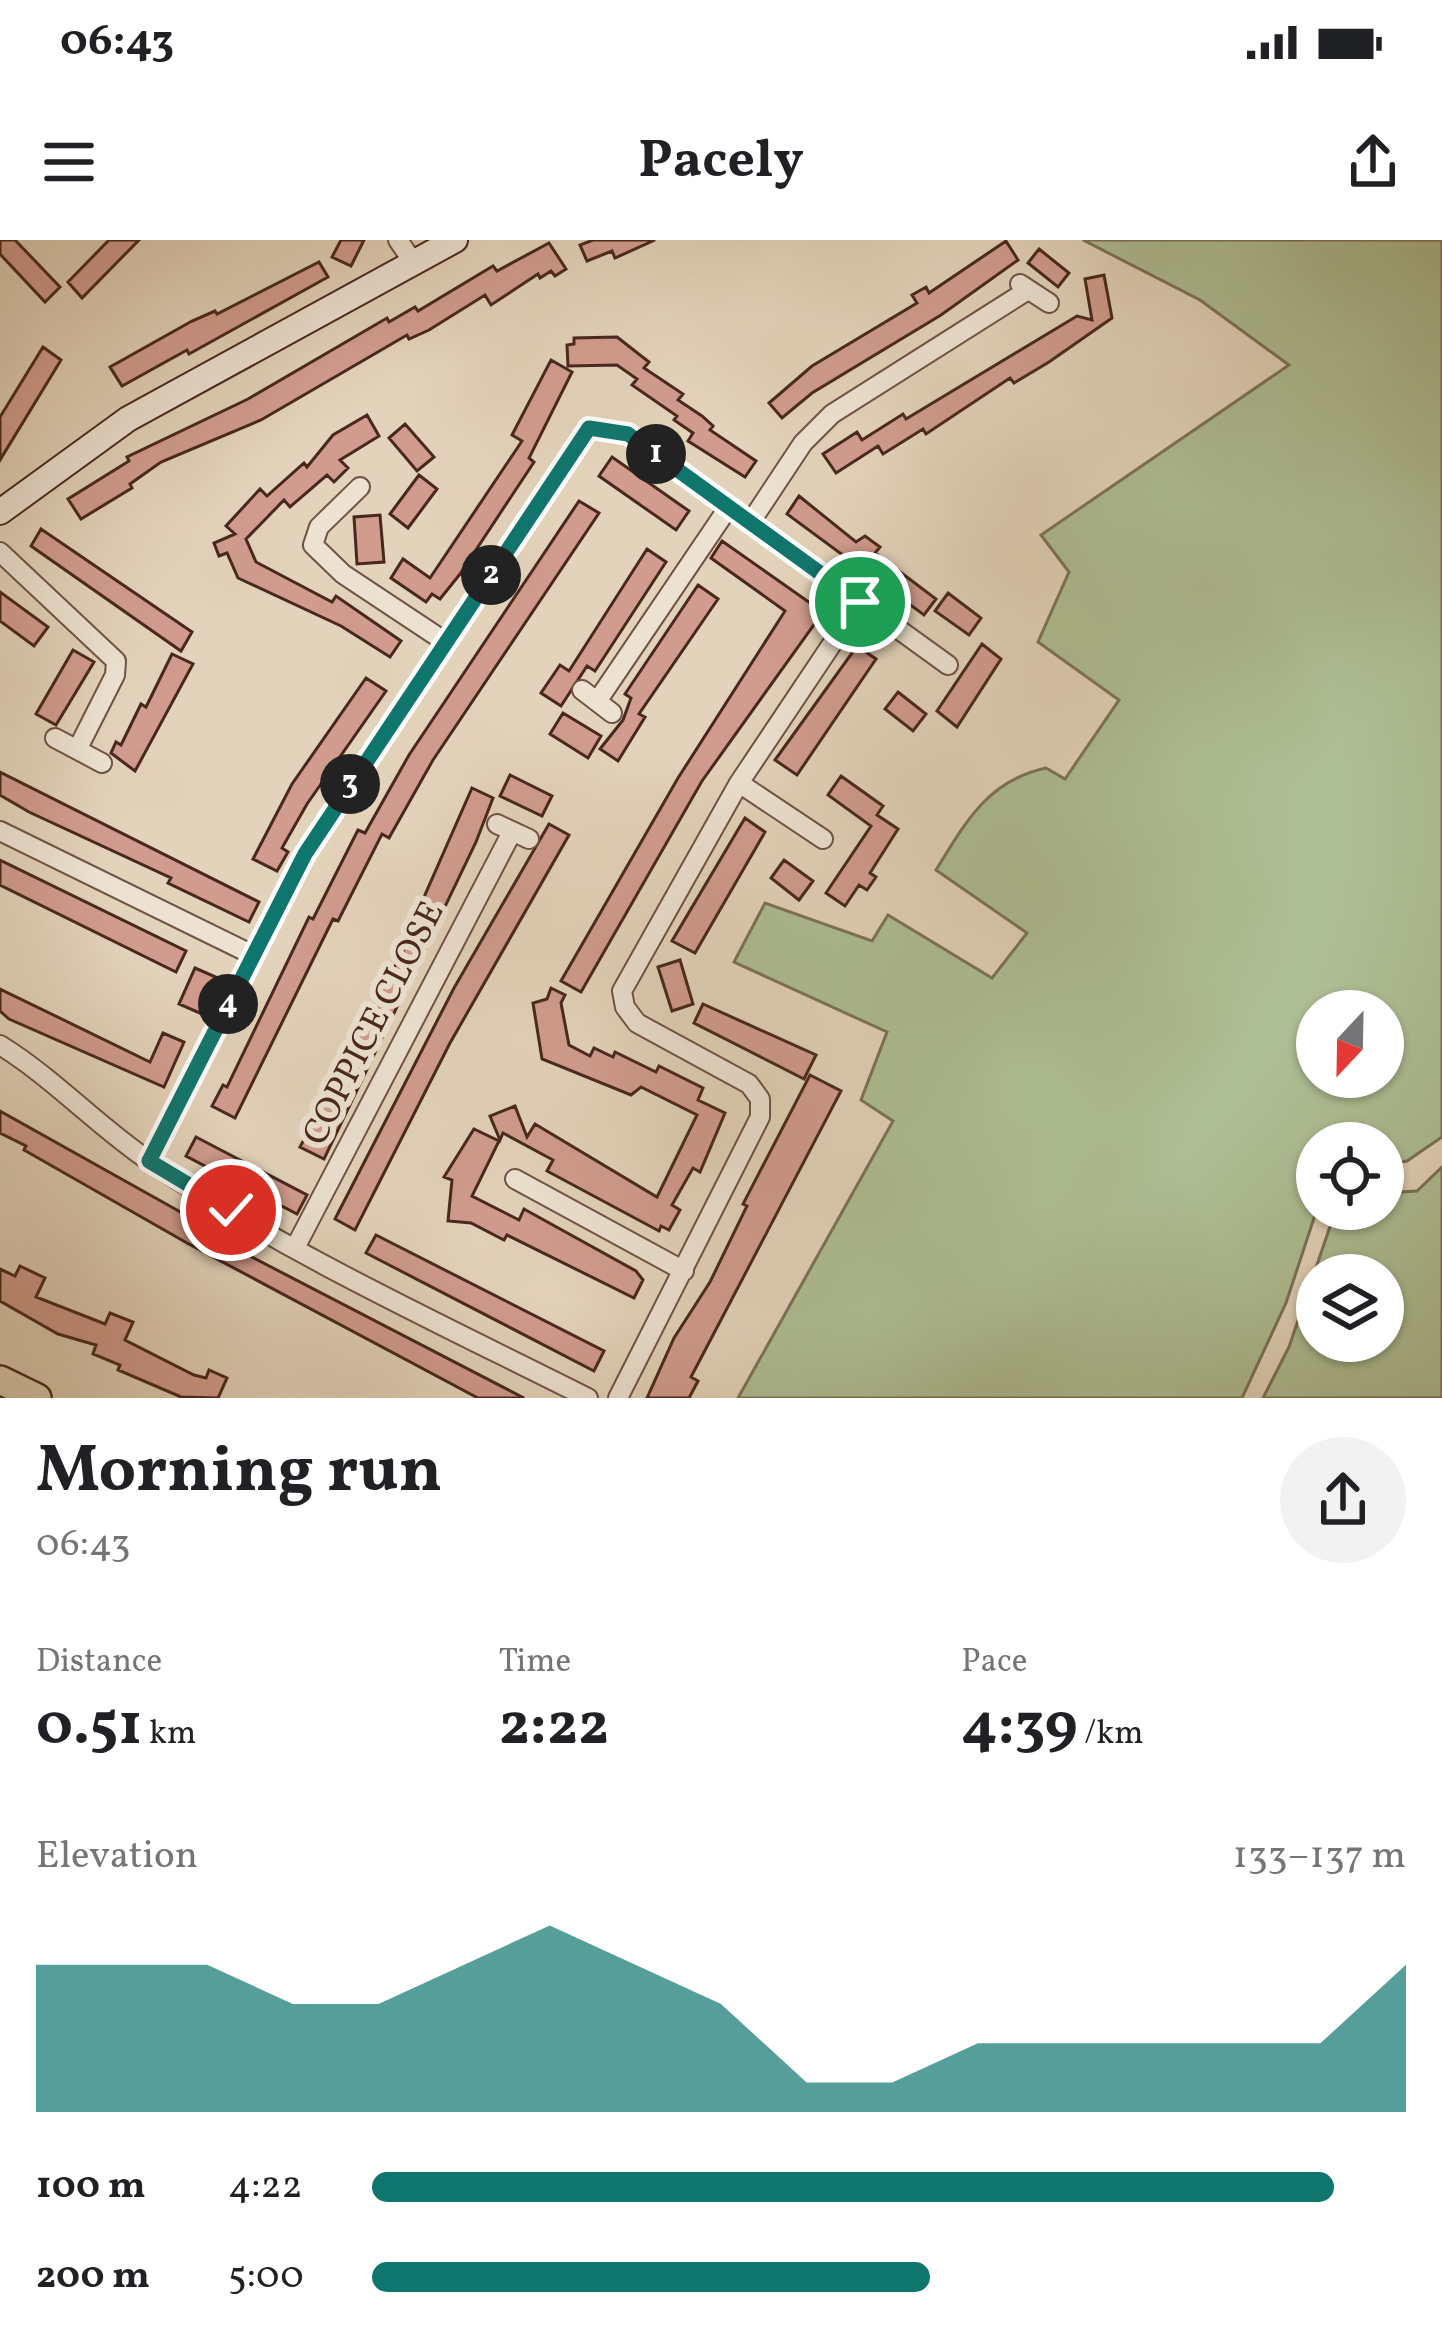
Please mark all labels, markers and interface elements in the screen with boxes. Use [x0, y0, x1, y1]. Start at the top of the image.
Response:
text: 06:43 [60, 11, 174, 74]
text: Pacely [638, 125, 804, 200]
icon: menu [36, 129, 102, 195]
icon: share [1340, 129, 1406, 195]
pin: 1 [626, 424, 686, 484]
text: 1 [649, 431, 663, 477]
pin: 2 [461, 545, 521, 605]
pin [809, 551, 911, 653]
text: 2 [482, 552, 500, 598]
icon: arrive [827, 569, 893, 635]
pin: 3 [320, 754, 380, 814]
text: 3 [342, 761, 358, 807]
street label: COPPICE CLOSE [292, 893, 458, 1155]
pin: 4 [198, 974, 258, 1034]
text: 4 [218, 981, 238, 1027]
north arrow [1296, 990, 1404, 1098]
map controls [1296, 990, 1404, 1362]
button: locate [1296, 1122, 1404, 1230]
pin [180, 1159, 282, 1261]
icon: check [198, 1177, 264, 1243]
button: layers [1296, 1254, 1404, 1362]
text: Morning run [36, 1427, 442, 1519]
button: share [1280, 1437, 1406, 1563]
text: 06:43 [36, 1518, 131, 1572]
text: Distance [36, 1640, 162, 1686]
text: Time [499, 1640, 571, 1686]
text: Pace [961, 1640, 1027, 1686]
text: 0.51 [36, 1686, 142, 1769]
text: 2:22 [499, 1686, 609, 1769]
text: 4:39 [961, 1686, 1078, 1769]
text: km [142, 1712, 196, 1758]
text: /km [1078, 1712, 1143, 1758]
text: Elevation [36, 1830, 198, 1884]
text: 133–137 m [1233, 1830, 1406, 1884]
text: 100 m [36, 2160, 146, 2214]
text: 4:22 [228, 2160, 302, 2214]
text: 200 m [36, 2250, 150, 2304]
text: 5:00 [228, 2250, 304, 2304]

